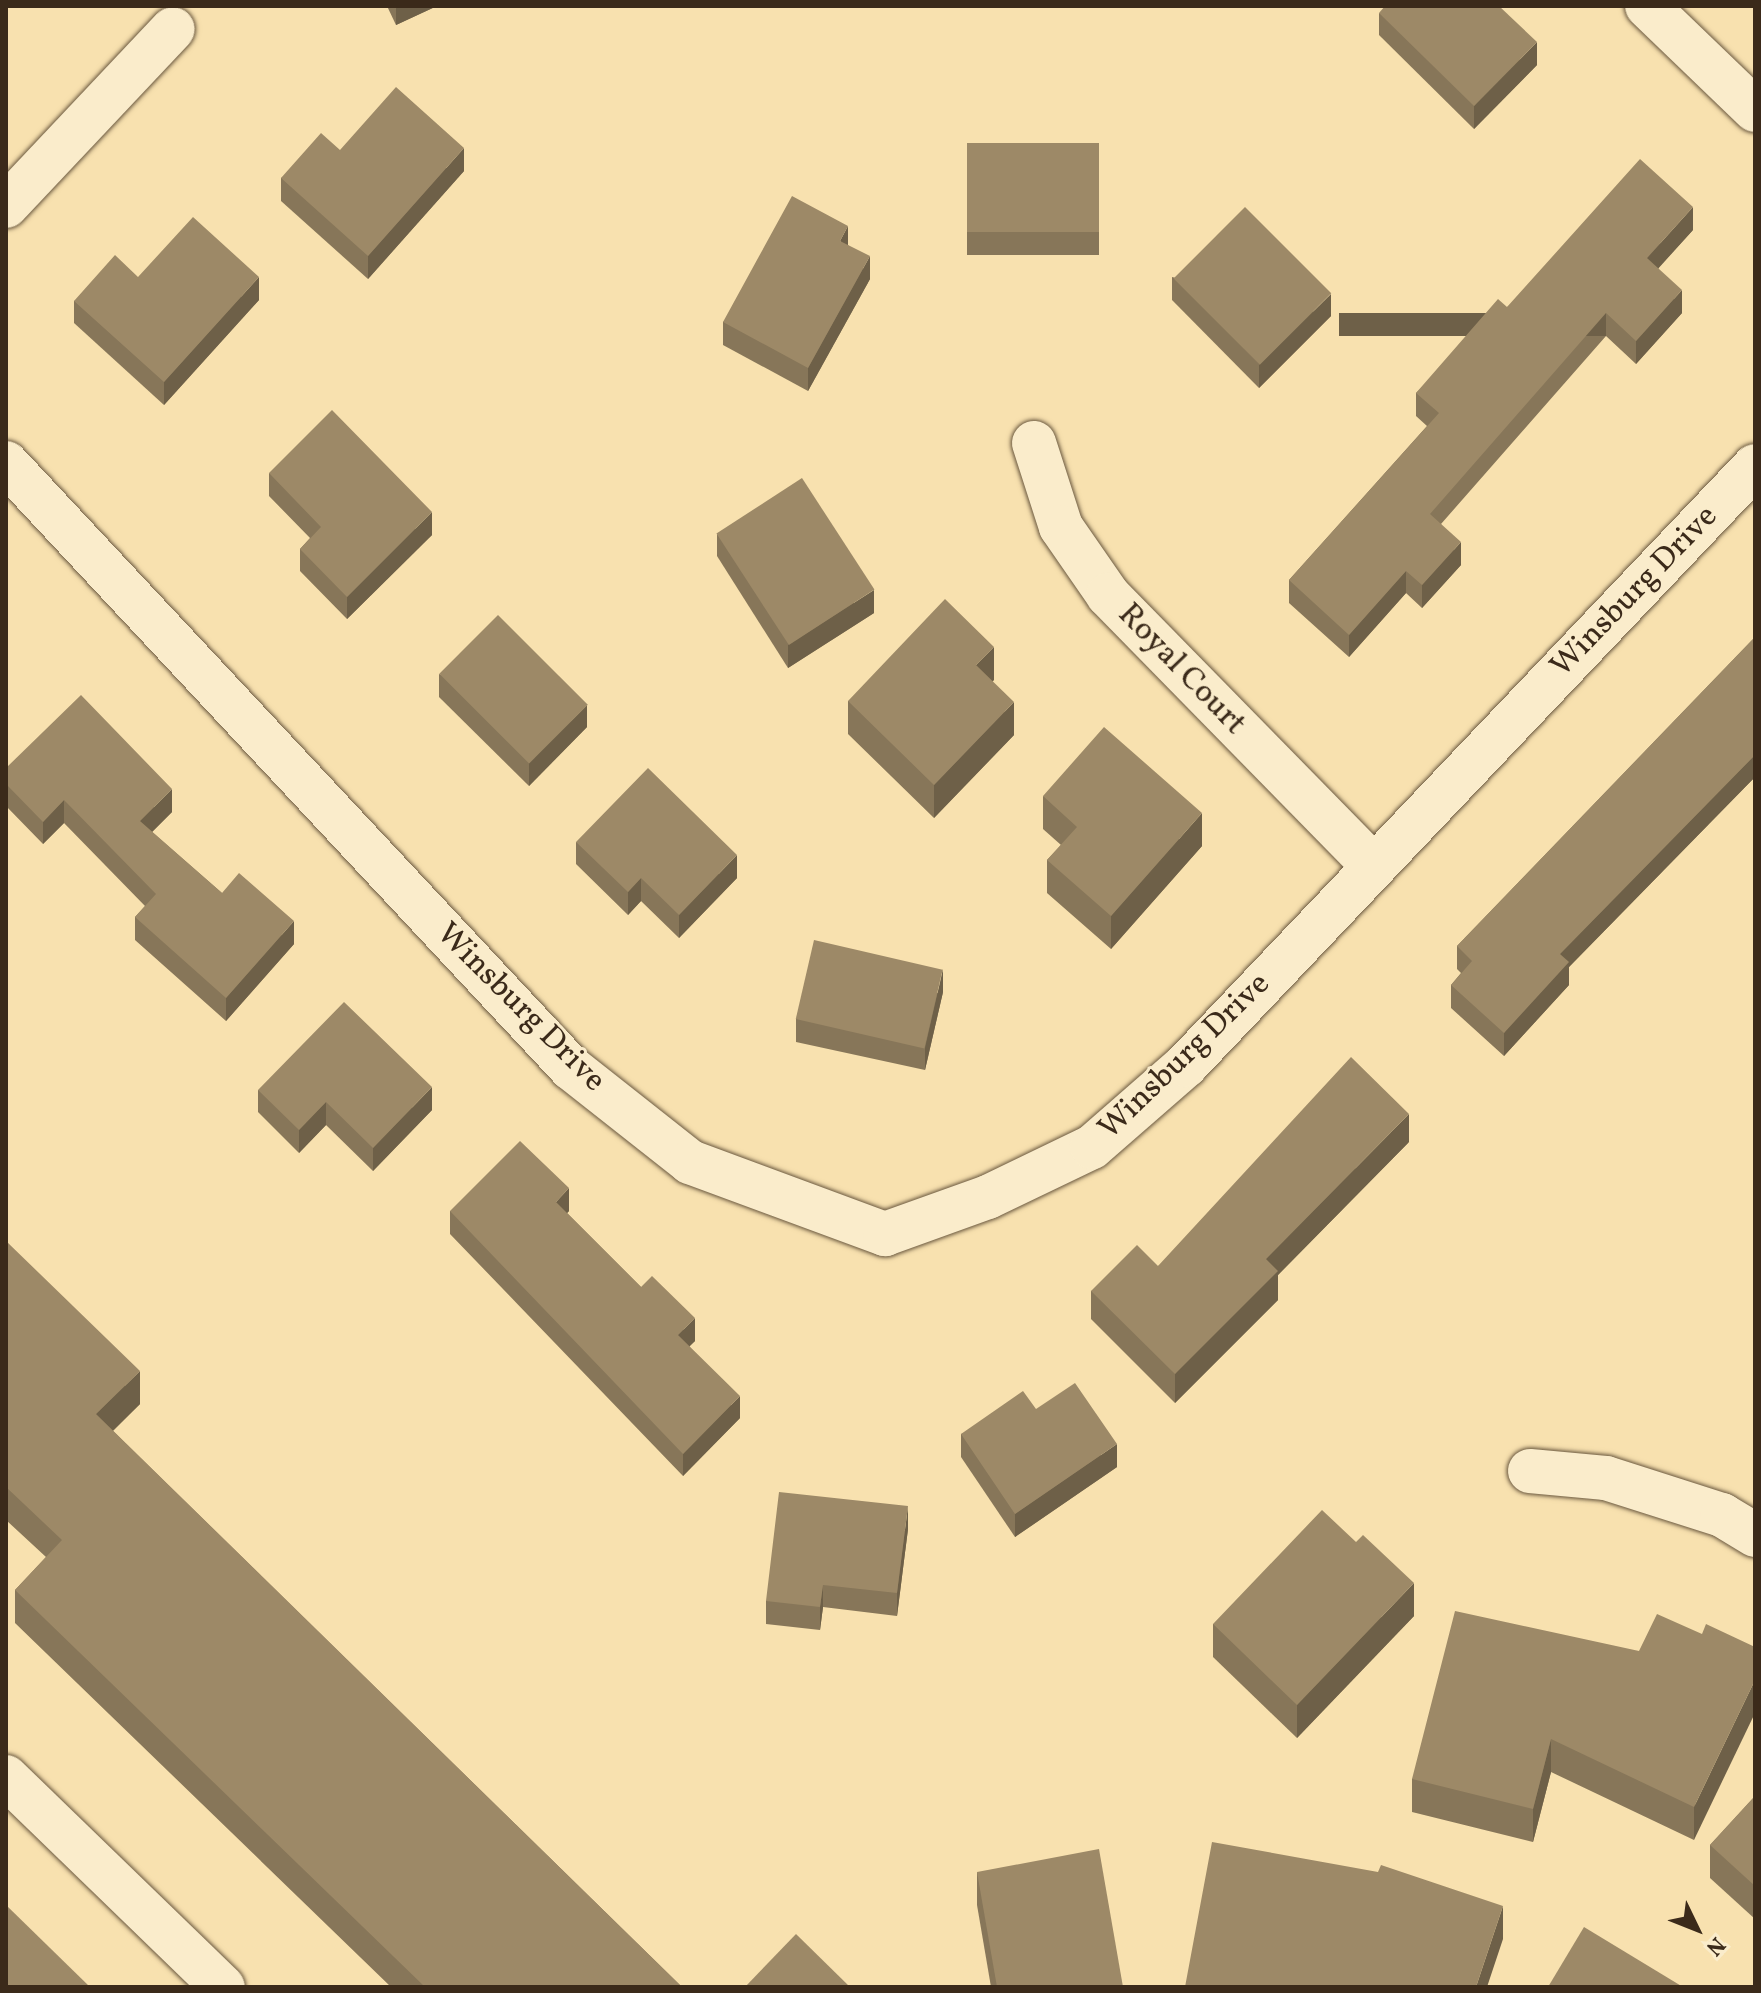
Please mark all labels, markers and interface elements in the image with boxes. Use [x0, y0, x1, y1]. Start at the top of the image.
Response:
street label: Winsburg Drive [1544, 498, 1726, 686]
street label: Royal Court [1109, 596, 1253, 744]
street label: Winsburg Drive [427, 915, 613, 1101]
street label: Winsburg Drive [1091, 966, 1279, 1148]
north arrow [1657, 1889, 1737, 1969]
text: N [1698, 1929, 1732, 1962]

